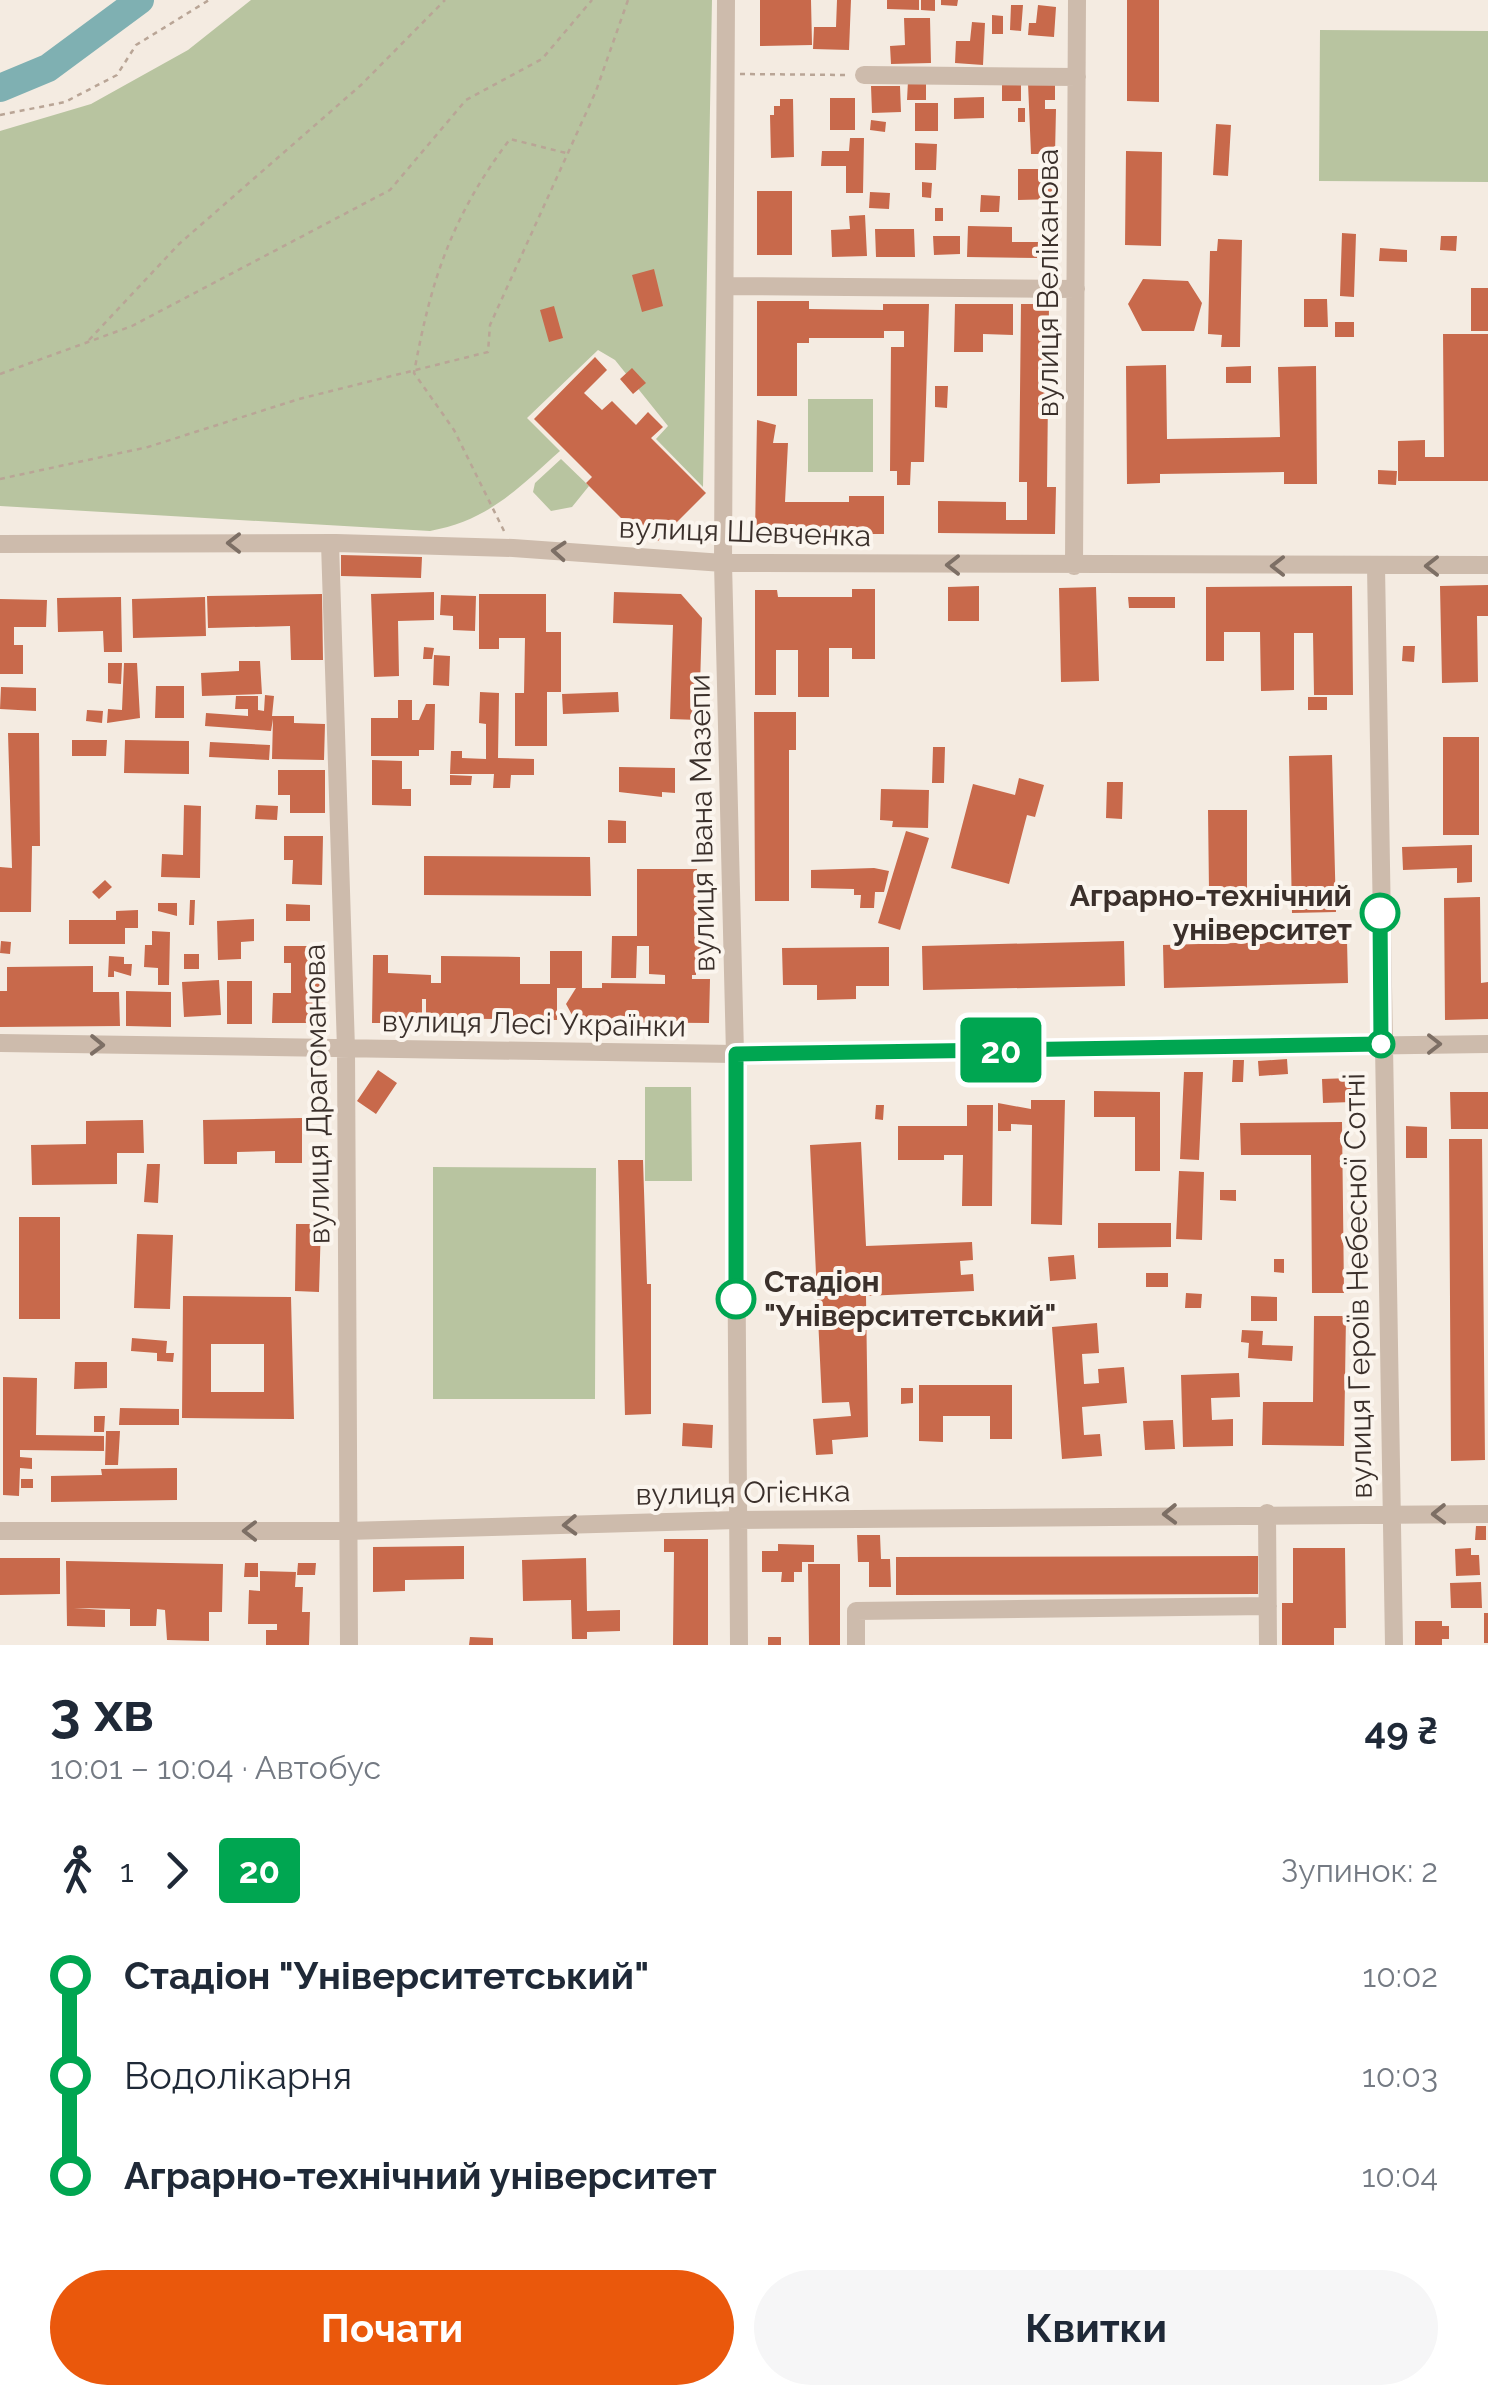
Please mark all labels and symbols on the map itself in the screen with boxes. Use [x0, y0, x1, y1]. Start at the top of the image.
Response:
street label: вулиця Веліканова [1030, 149, 1065, 417]
street label: вулиця Шевченка [618, 510, 872, 553]
one-way arrow [225, 532, 240, 554]
one-way arrow [550, 541, 566, 563]
one-way arrow [945, 554, 961, 575]
one-way arrow [1270, 555, 1286, 577]
one-way arrow [1423, 555, 1438, 577]
street label: вулиця Івана Мазепи [681, 674, 722, 972]
place label: Аграрно-технічний університет [1070, 878, 1352, 947]
marker: Аграрно-технічний університет [1361, 894, 1399, 932]
street label: вулиця Драгоманова [296, 944, 337, 1244]
street label: вулиця Лесі Українки [382, 1003, 686, 1044]
line badge: 20 [956, 1018, 1046, 1082]
unlabelled marker [1368, 1031, 1394, 1057]
one-way arrow [1428, 1033, 1443, 1055]
one-way arrow [90, 1034, 106, 1055]
street label: вулиця Героїв Небесної Сотні [1336, 1073, 1379, 1499]
place label: Стадіон "Університетський" [764, 1264, 1056, 1333]
marker: Стадіон "Університетський" [717, 1280, 755, 1318]
street label: вулиця Огієнка [635, 1473, 851, 1512]
one-way arrow [1161, 1503, 1176, 1525]
one-way arrow [1431, 1504, 1447, 1525]
one-way arrow [561, 1514, 577, 1535]
one-way arrow [241, 1520, 256, 1542]

